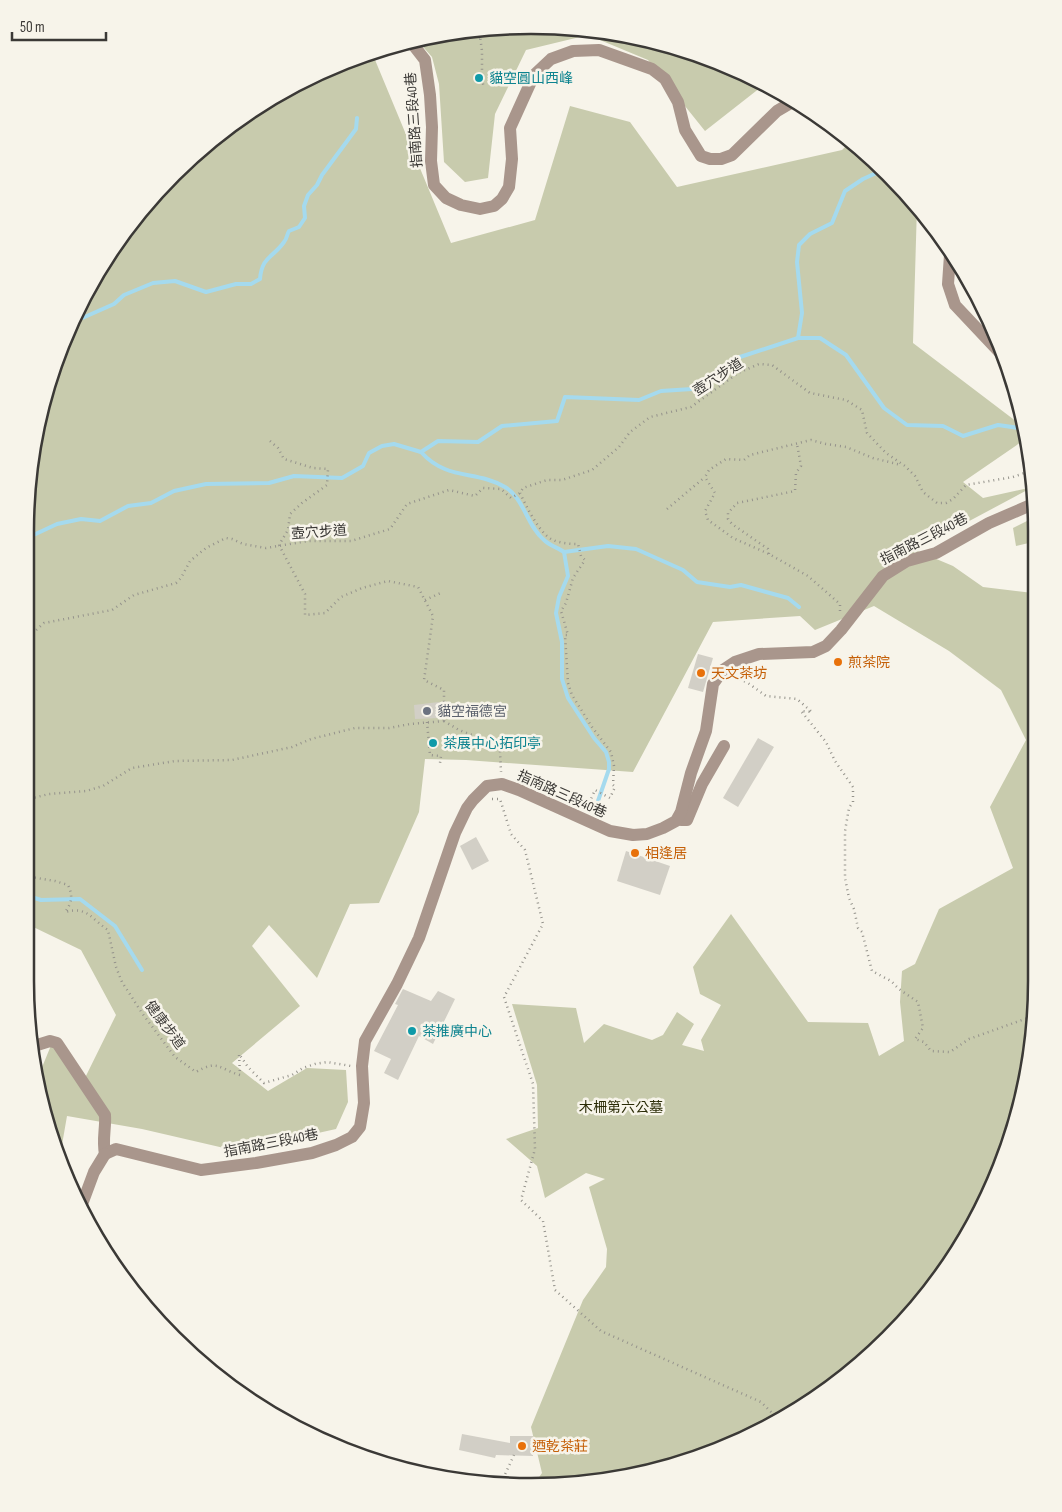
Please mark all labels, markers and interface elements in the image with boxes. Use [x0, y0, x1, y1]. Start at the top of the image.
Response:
scale bar [12, 10, 106, 42]
text: 50 m [20, 18, 45, 37]
place label: 貓空圓山西峰 [489, 70, 573, 87]
street label: 指南路三段40巷 [402, 71, 426, 169]
marker: 貓空圓山西峰 [473, 72, 485, 84]
street label: 壺穴步道 [690, 355, 746, 399]
street label: 指南路三段40巷 [877, 510, 971, 568]
street label: 壺穴步道 [290, 522, 348, 542]
place label: 煎茶院 [848, 654, 890, 671]
marker: 煎茶院 [832, 656, 844, 668]
place label: 天文茶坊 [711, 665, 767, 682]
marker: 天文茶坊 [695, 667, 707, 679]
place label: 貓空福德宮 [437, 703, 507, 720]
marker: 貓空福德宮 [421, 705, 433, 717]
place label: 茶展中心拓印亭 [443, 735, 541, 752]
marker: 茶展中心拓印亭 [427, 737, 439, 749]
street label: 指南路三段40巷 [515, 767, 609, 821]
place label: 相逢居 [645, 845, 687, 862]
marker: 相逢居 [629, 847, 641, 859]
street label: 健康步道 [141, 998, 189, 1052]
place label: 茶推廣中心 [422, 1023, 492, 1040]
marker: 茶推廣中心 [406, 1025, 418, 1037]
park label: 木柵第六公墓 [579, 1099, 663, 1116]
street label: 指南路三段40巷 [222, 1125, 320, 1161]
place label: 迺乾茶莊 [532, 1438, 588, 1455]
marker: 迺乾茶莊 [516, 1440, 528, 1452]

